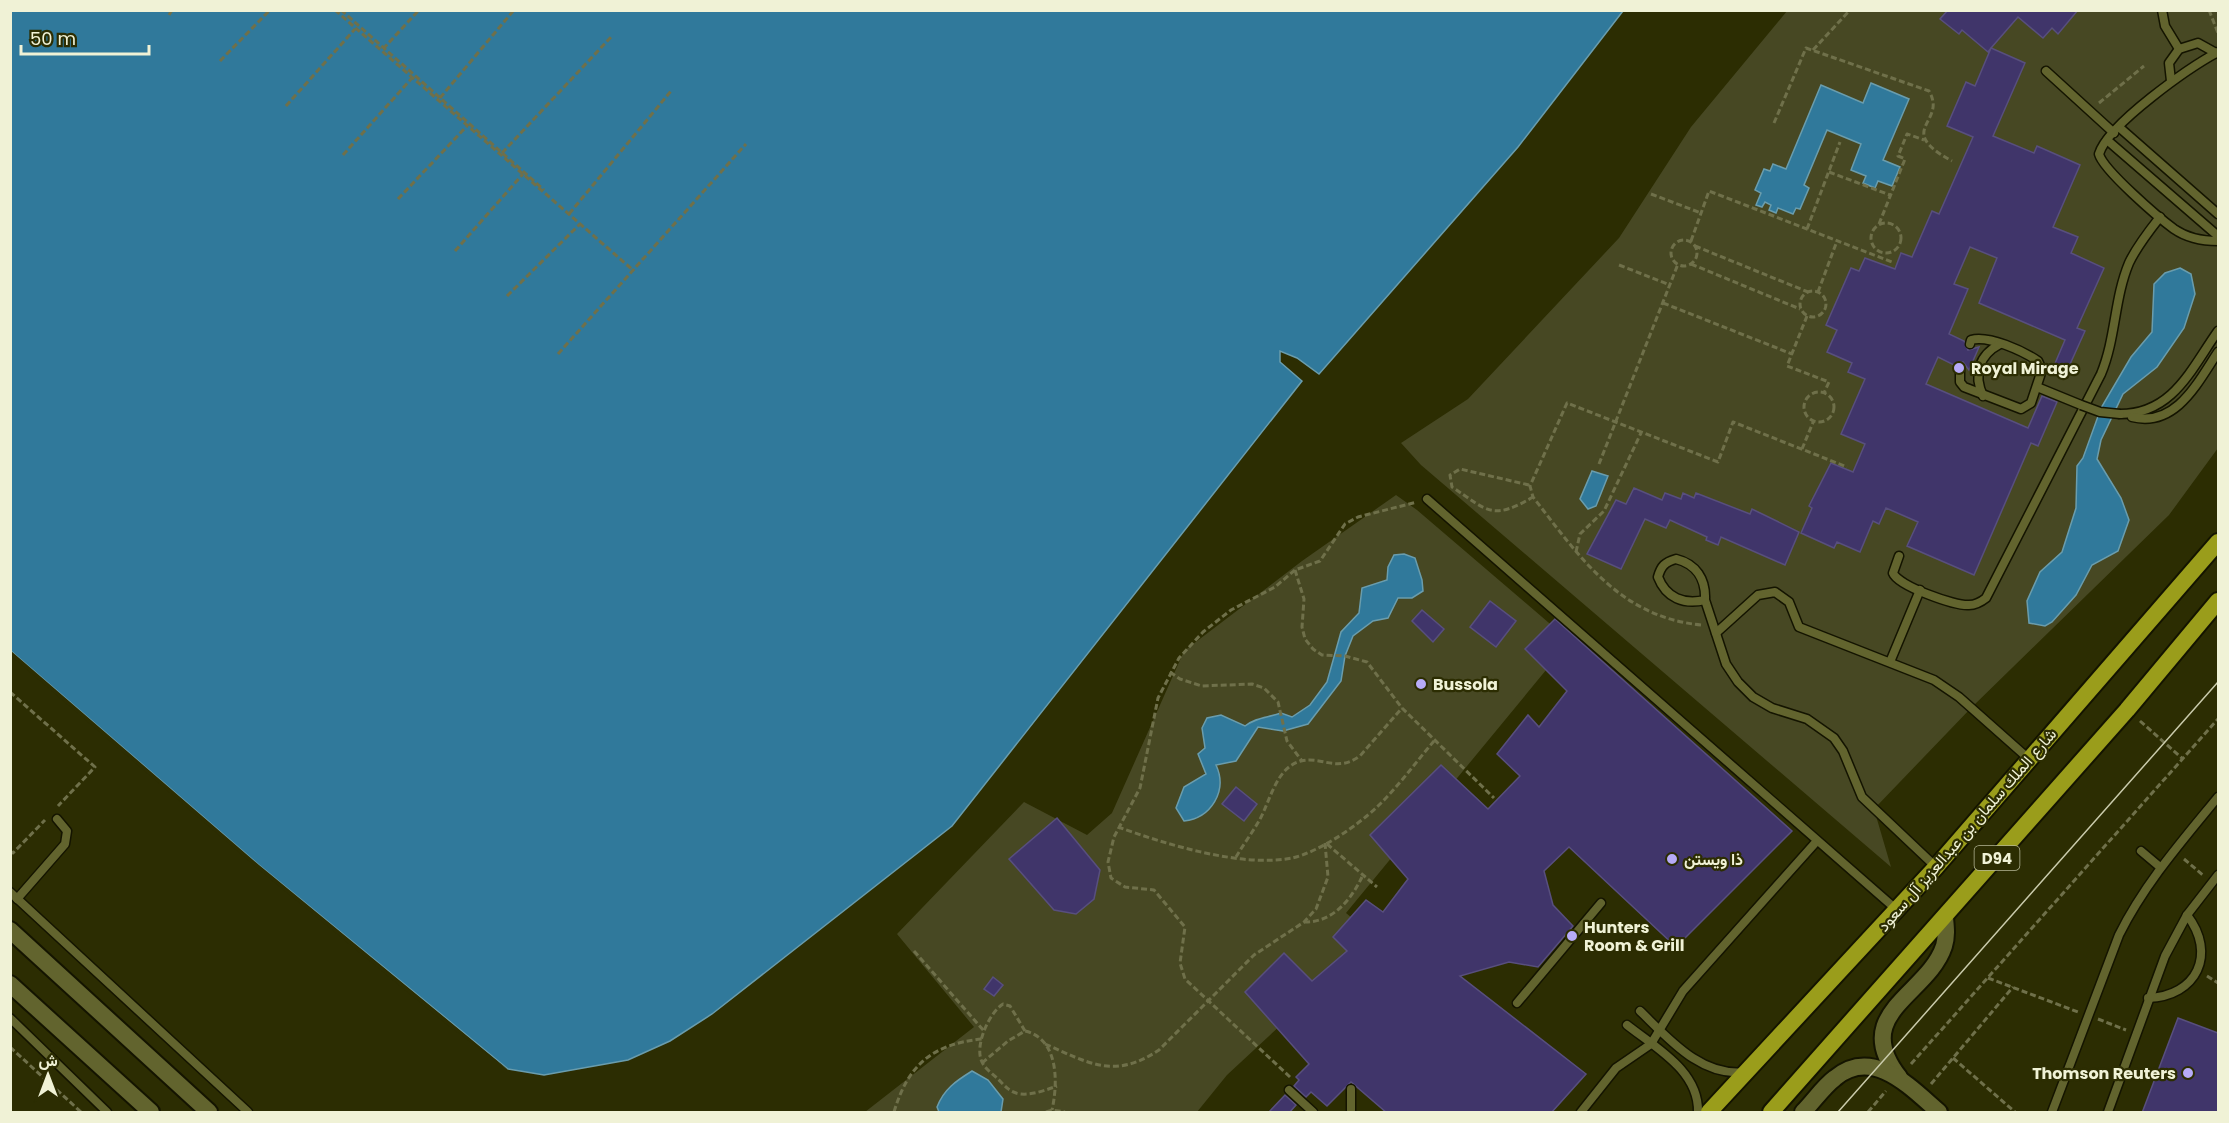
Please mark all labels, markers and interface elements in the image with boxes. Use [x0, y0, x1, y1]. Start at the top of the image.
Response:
scale bar [21, 18, 148, 56]
text: 50 m [30, 26, 76, 51]
place label: Royal Mirage [1971, 357, 2079, 380]
marker: Royal Mirage [1952, 361, 1966, 375]
place label: Bussola [1433, 673, 1498, 696]
marker: Bussola [1414, 677, 1428, 691]
street label: شارع الملك سلمان بن عبدالعزيز آل سعود [1872, 723, 2062, 937]
road number: D94 [1974, 846, 2020, 870]
place label: ذا ويستن [1684, 848, 1743, 871]
marker: ذا ويستن [1665, 852, 1679, 866]
place label: Hunters Room & Grill [1584, 916, 1685, 957]
marker: Hunters Room & Grill [1565, 929, 1579, 943]
north arrow [18, 1045, 78, 1105]
text: ش [38, 1049, 58, 1072]
place label: Thomson Reuters [2032, 1062, 2176, 1085]
marker: Thomson Reuters [2181, 1066, 2195, 1080]

